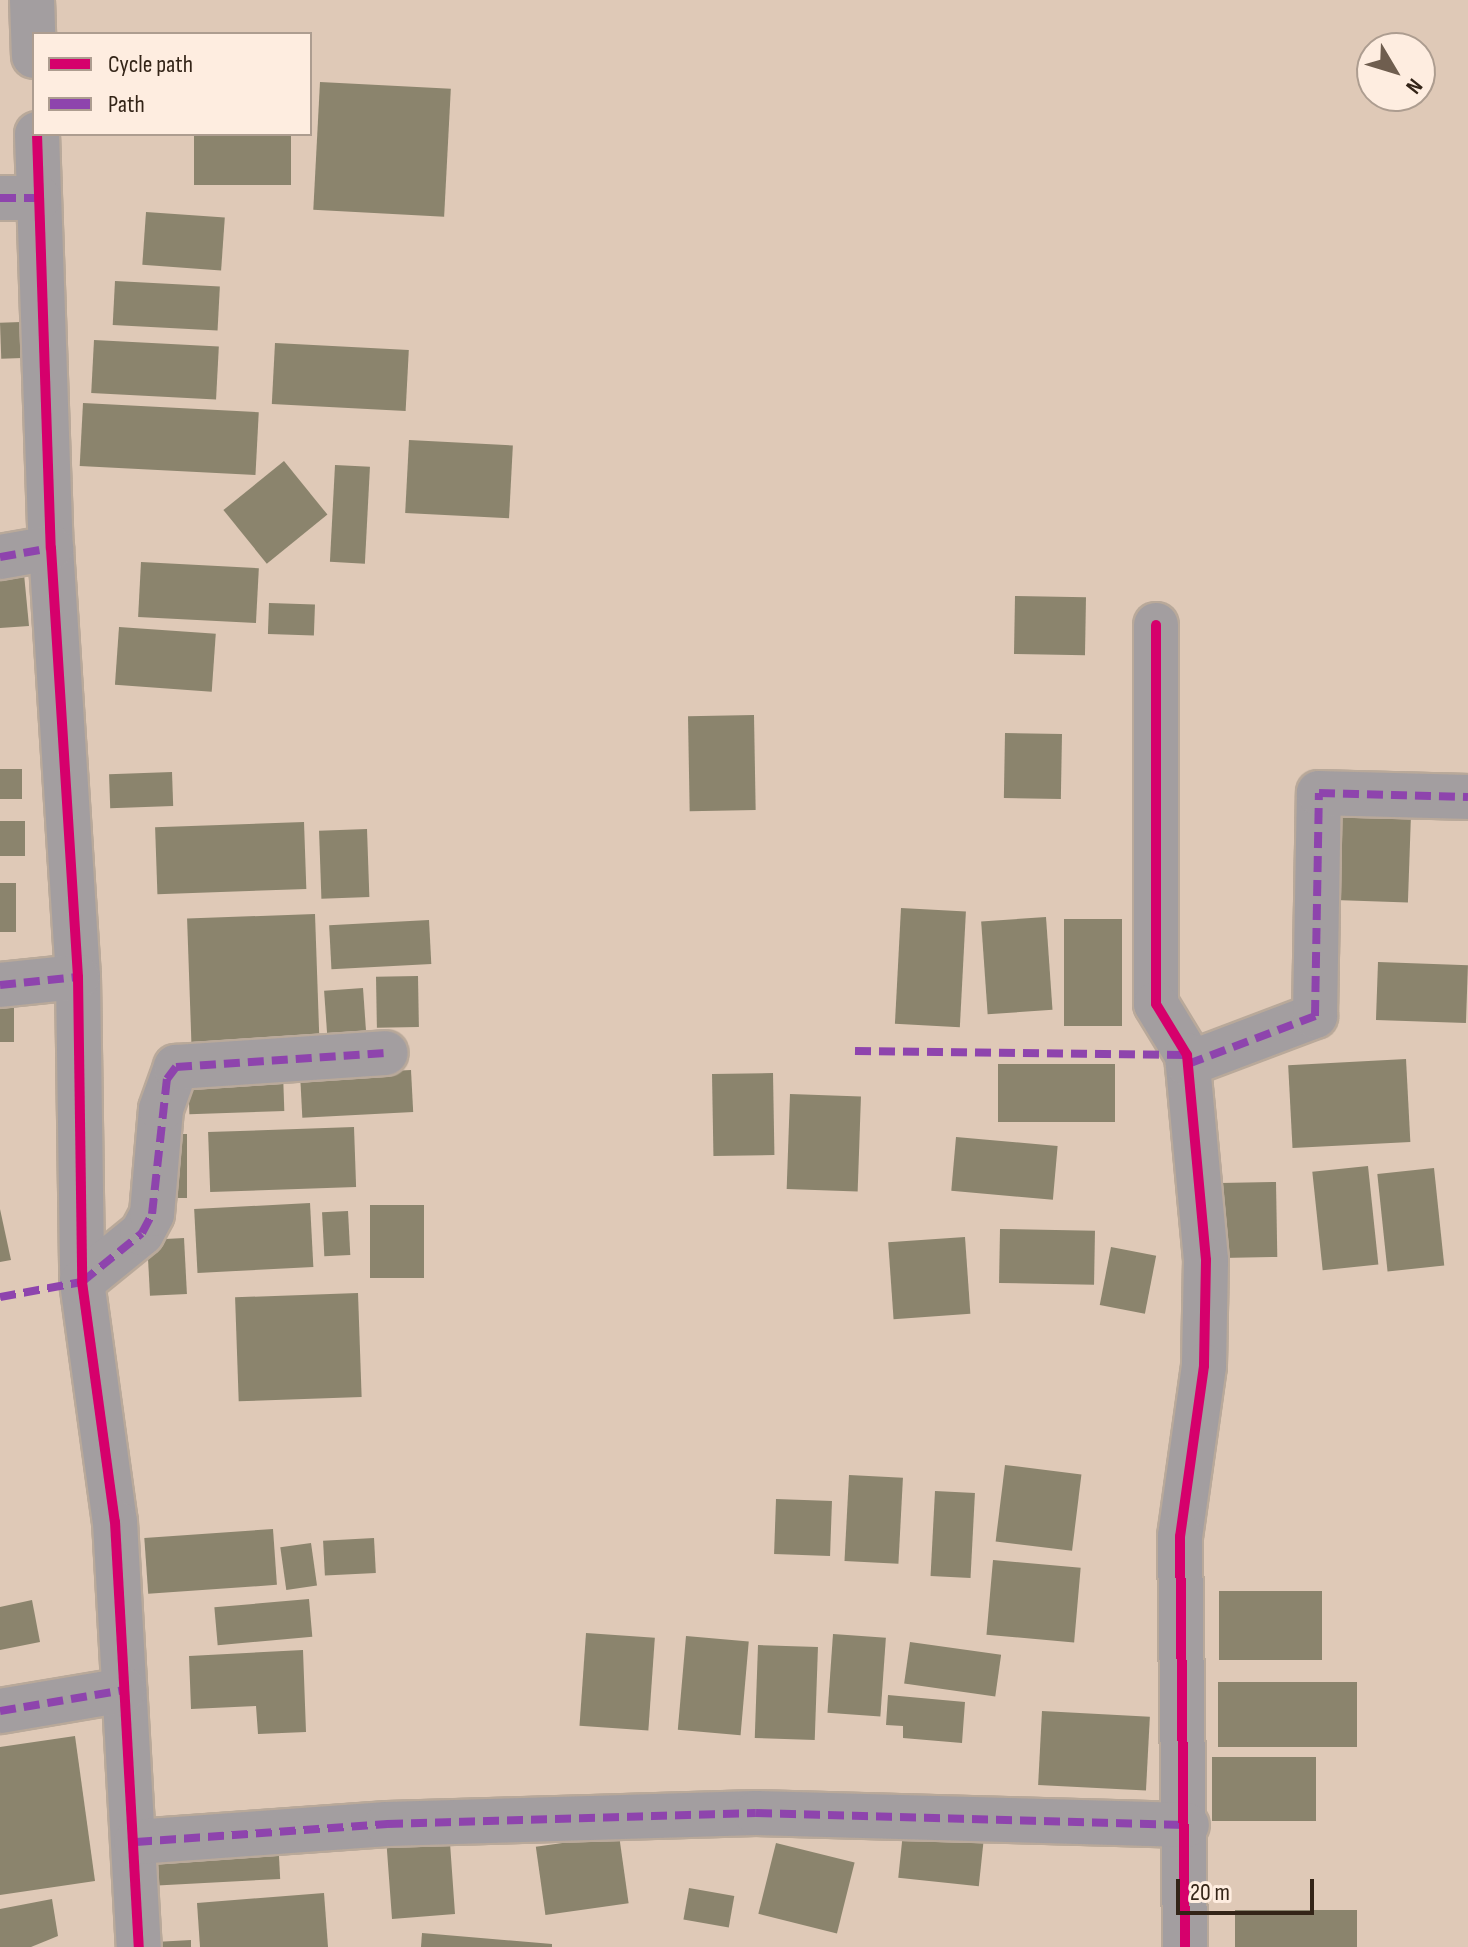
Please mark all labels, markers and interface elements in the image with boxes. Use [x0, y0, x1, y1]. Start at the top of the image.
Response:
legend [32, 32, 312, 136]
north arrow [1356, 32, 1436, 112]
text: Cycle path [108, 50, 193, 79]
text: N [1399, 73, 1428, 99]
text: Path [108, 90, 145, 119]
scale bar [1180, 1863, 1318, 1913]
text: 20 m [1190, 1878, 1230, 1907]

